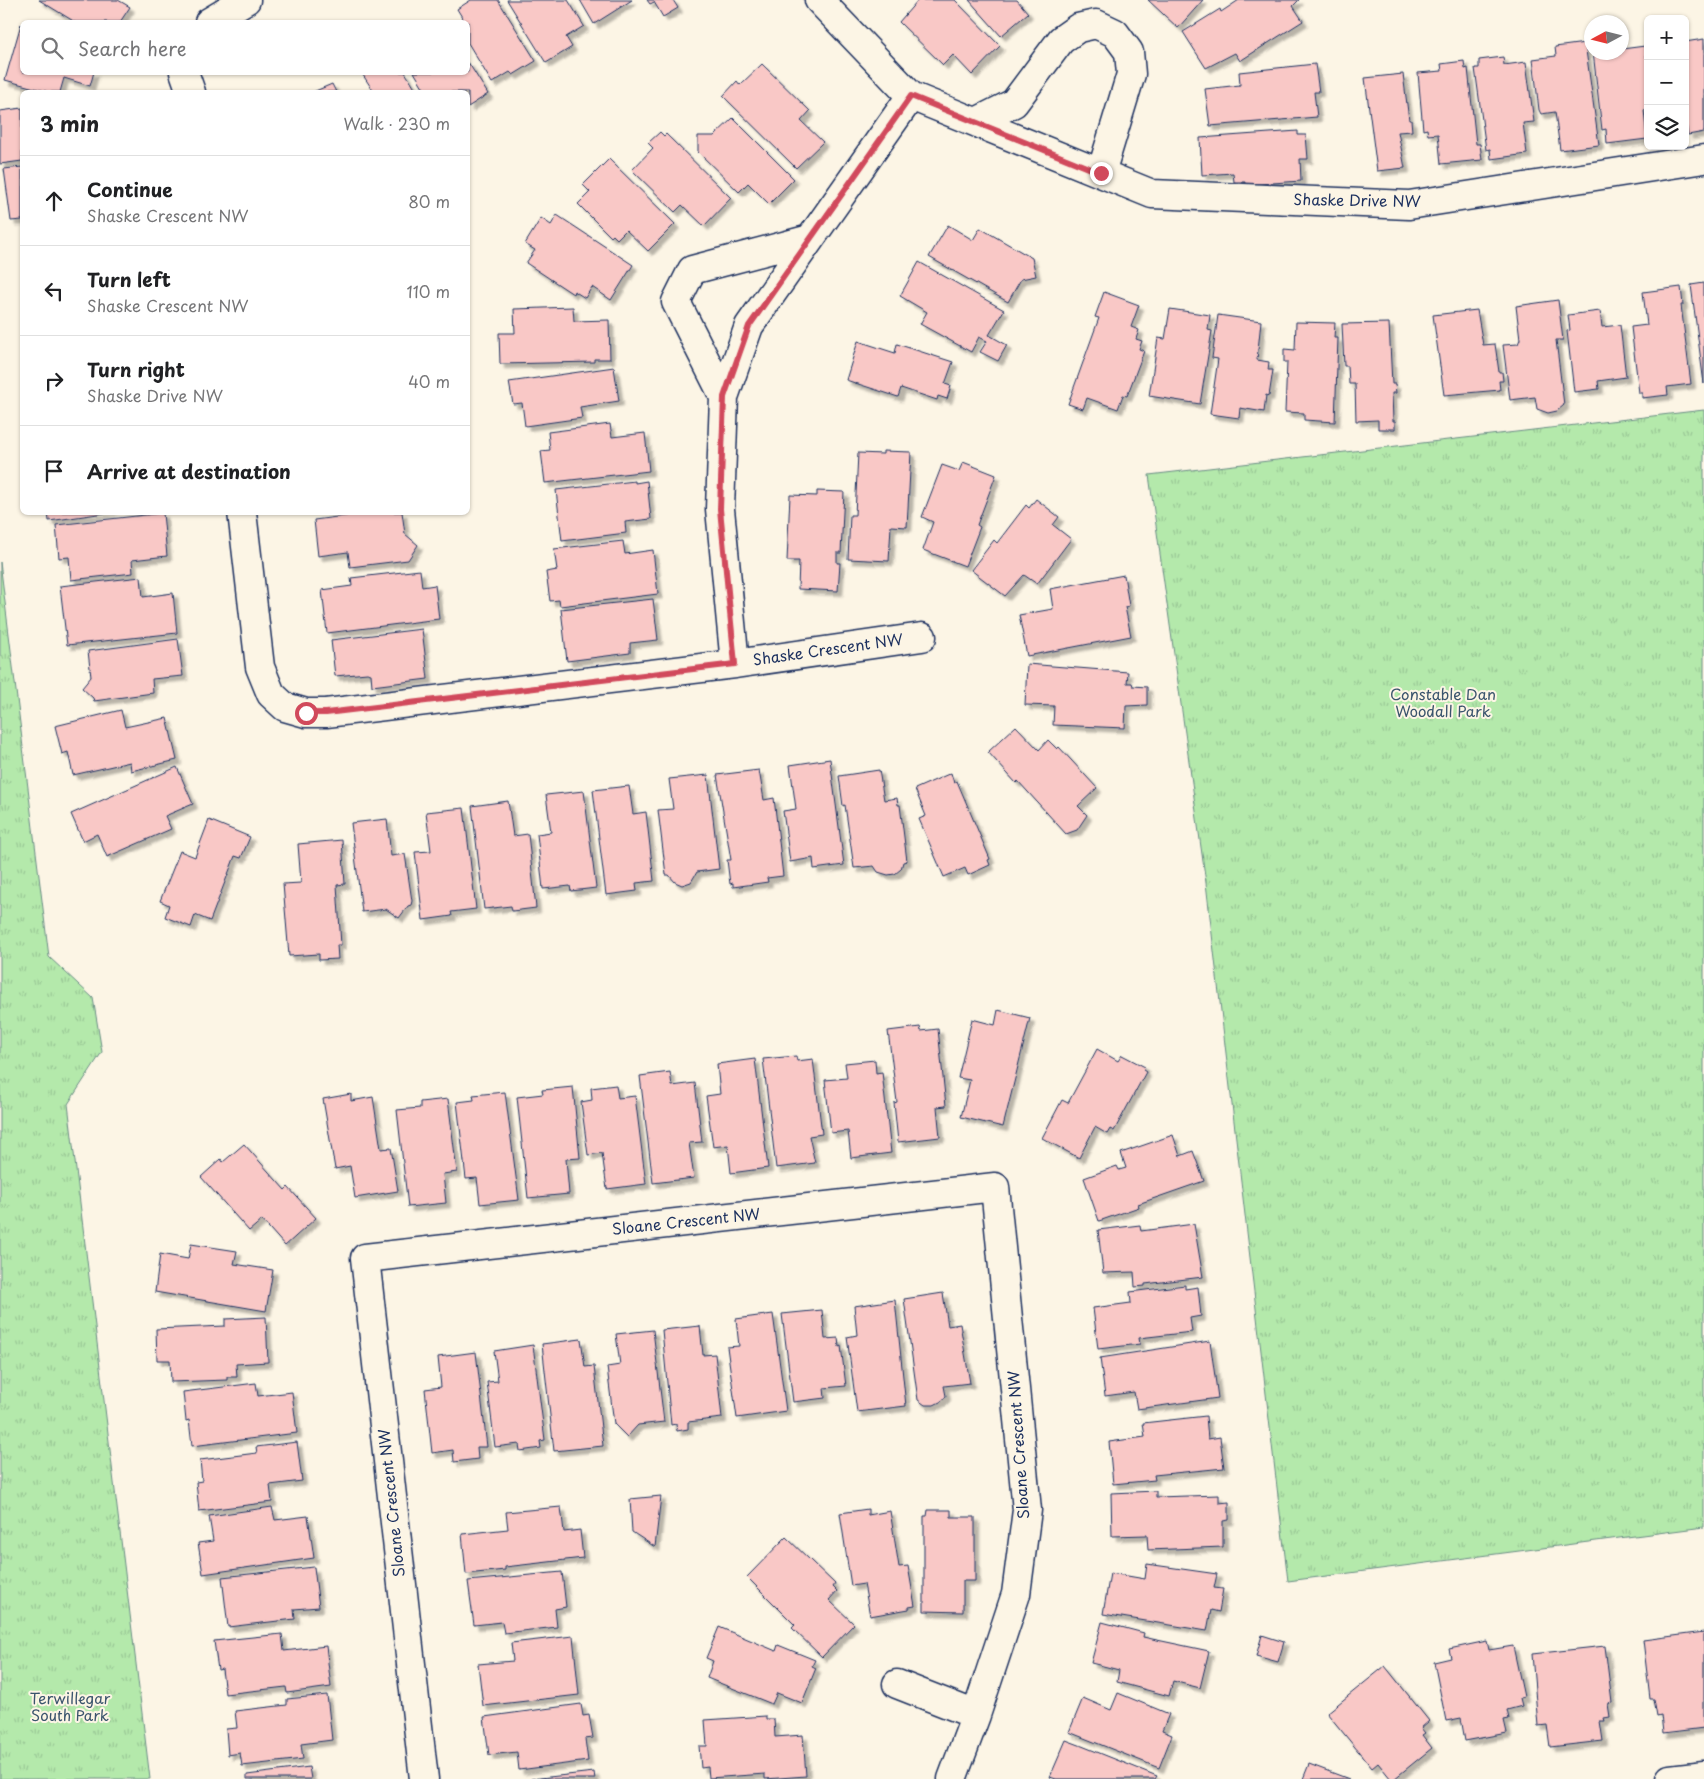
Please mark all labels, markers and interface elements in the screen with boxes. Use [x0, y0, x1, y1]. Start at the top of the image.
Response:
north arrow [1584, 15, 1629, 60]
map controls [1644, 15, 1689, 150]
button: + [1644, 15, 1689, 60]
search box [20, 20, 470, 75]
icon: search [38, 34, 66, 62]
text: Search here [78, 34, 187, 62]
button: − [1644, 60, 1689, 105]
button: layers [1644, 105, 1689, 150]
text: 3 min [40, 107, 99, 139]
text: Walk · 230 m [343, 111, 450, 135]
route end [1090, 162, 1113, 185]
text: Continue [87, 175, 173, 203]
icon: ahead [40, 187, 68, 215]
street label: Shaske Drive NW [1293, 187, 1421, 212]
text: 80 m [408, 189, 450, 213]
text: Shaske Crescent NW [87, 203, 249, 227]
text: Turn left [87, 265, 171, 293]
icon: left [40, 277, 68, 305]
text: 110 m [407, 279, 450, 303]
text: Shaske Crescent NW [87, 293, 249, 317]
text: Turn right [87, 355, 185, 383]
icon: right [40, 367, 68, 395]
text: 40 m [408, 369, 450, 393]
text: Shaske Drive NW [87, 383, 223, 407]
icon: arrive [40, 457, 68, 485]
text: Arrive at destination [87, 457, 291, 485]
street label: Shaske Crescent NW [751, 627, 904, 670]
park label: Constable Dan Woodall Park [1390, 682, 1496, 722]
route start [295, 702, 318, 725]
street label: Sloane Crescent NW [611, 1201, 761, 1240]
street label: Sloane Crescent NW [1001, 1370, 1034, 1520]
street label: Sloane Crescent NW [371, 1428, 410, 1578]
park label: Terwillegar South Park [30, 1686, 110, 1726]

